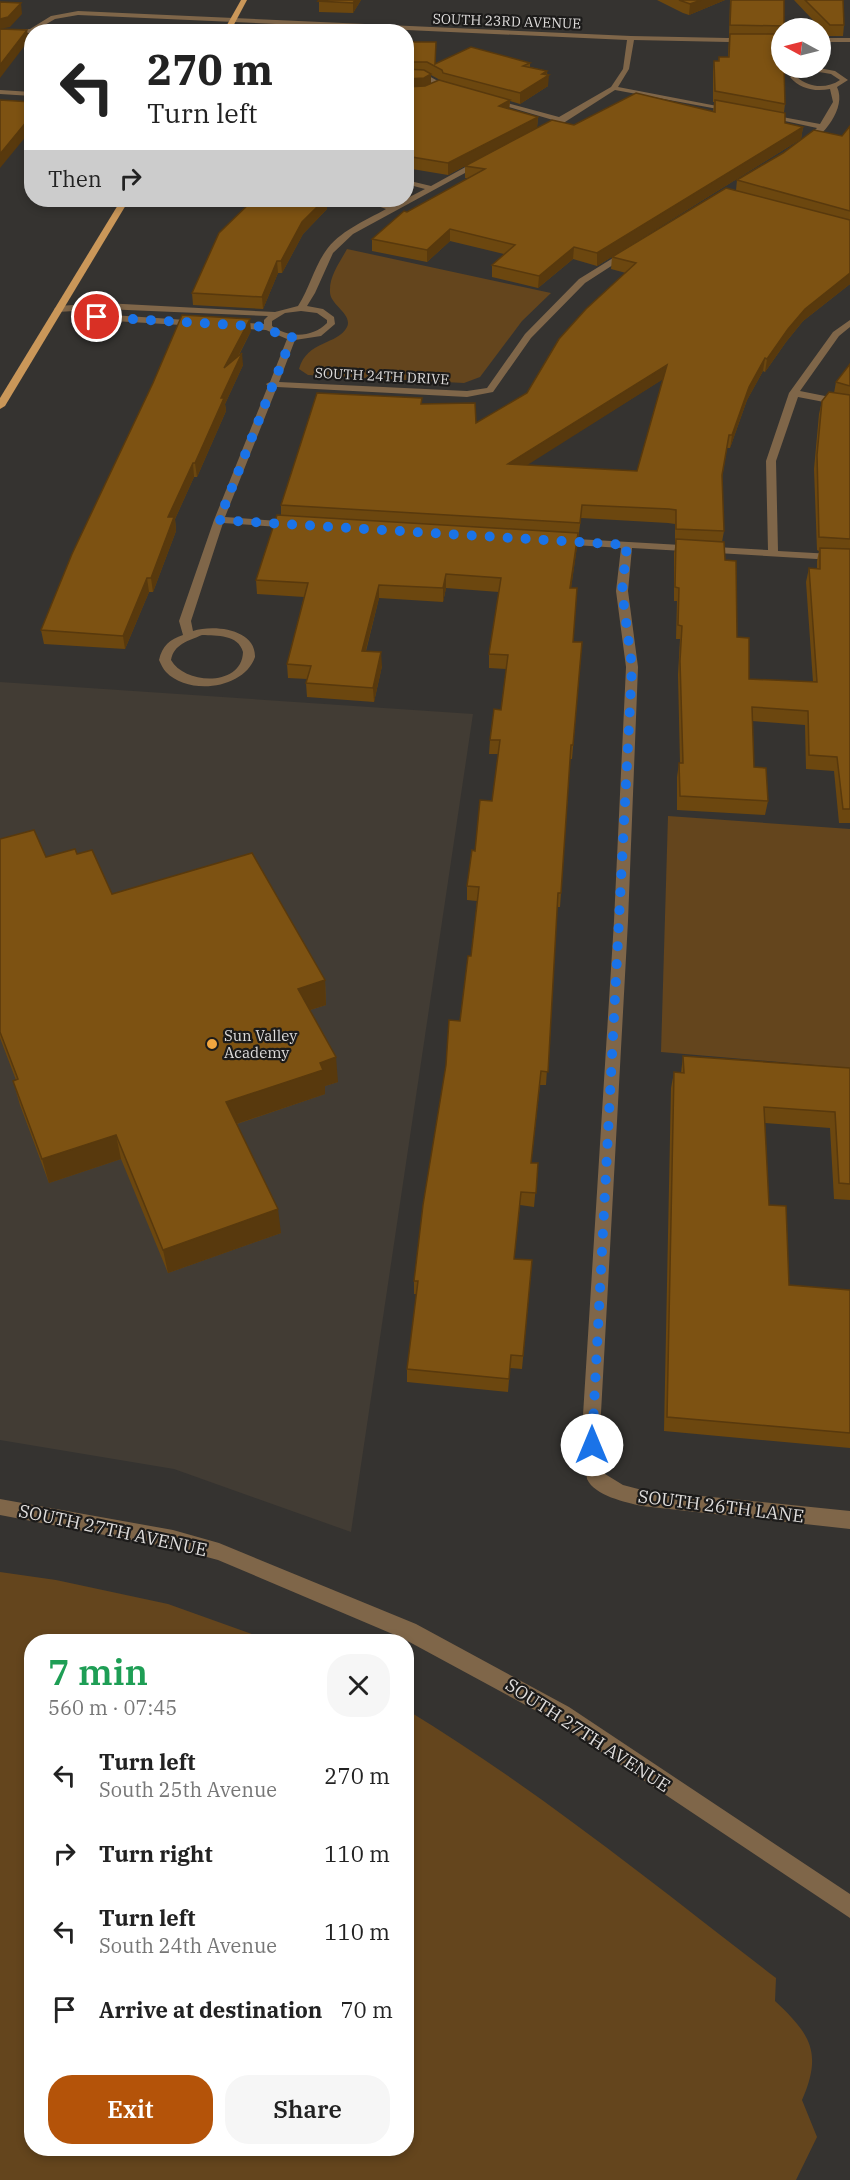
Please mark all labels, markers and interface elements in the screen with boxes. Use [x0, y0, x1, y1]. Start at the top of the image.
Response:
street label: SOUTH 23RD AVENUE [432, 9, 582, 33]
north arrow [771, 18, 831, 78]
map controls [771, 18, 831, 78]
text: 270 m [147, 42, 273, 97]
icon: left [48, 48, 126, 126]
text: Turn left [147, 95, 258, 130]
icon: right [114, 162, 147, 195]
text: Then [48, 164, 102, 193]
pin [71, 291, 122, 342]
icon: arrive [80, 300, 113, 333]
street label: SOUTH 24TH DRIVE [314, 363, 450, 389]
place label: Sun Valley Academy [224, 1026, 297, 1062]
marker: Sun Valley Academy [205, 1037, 219, 1051]
position arrow [560, 1413, 624, 1477]
street label: SOUTH 26TH LANE [637, 1484, 805, 1528]
street label: SOUTH 27TH AVENUE [17, 1499, 209, 1561]
text: 7 min [48, 1648, 148, 1695]
button: close [327, 1654, 390, 1717]
street label: SOUTH 27TH AVENUE [501, 1673, 675, 1797]
text: 560 m · 07:45 [48, 1694, 177, 1721]
text: Turn left [99, 1747, 195, 1776]
icon: left [48, 1759, 81, 1792]
text: 270 m [324, 1761, 390, 1790]
text: South 25th Avenue [99, 1776, 277, 1803]
icon: right [48, 1837, 81, 1870]
text: Turn right [99, 1839, 213, 1868]
text: 110 m [324, 1839, 390, 1868]
text: Turn left [99, 1903, 195, 1932]
icon: left [48, 1915, 81, 1948]
text: 110 m [324, 1917, 390, 1946]
text: South 24th Avenue [99, 1932, 277, 1959]
icon: arrive [48, 1993, 81, 2026]
text: Arrive at destination [99, 1995, 322, 2024]
text: 70 m [340, 1995, 393, 2024]
button: Exit [48, 2075, 213, 2144]
button: Share [225, 2075, 390, 2144]

